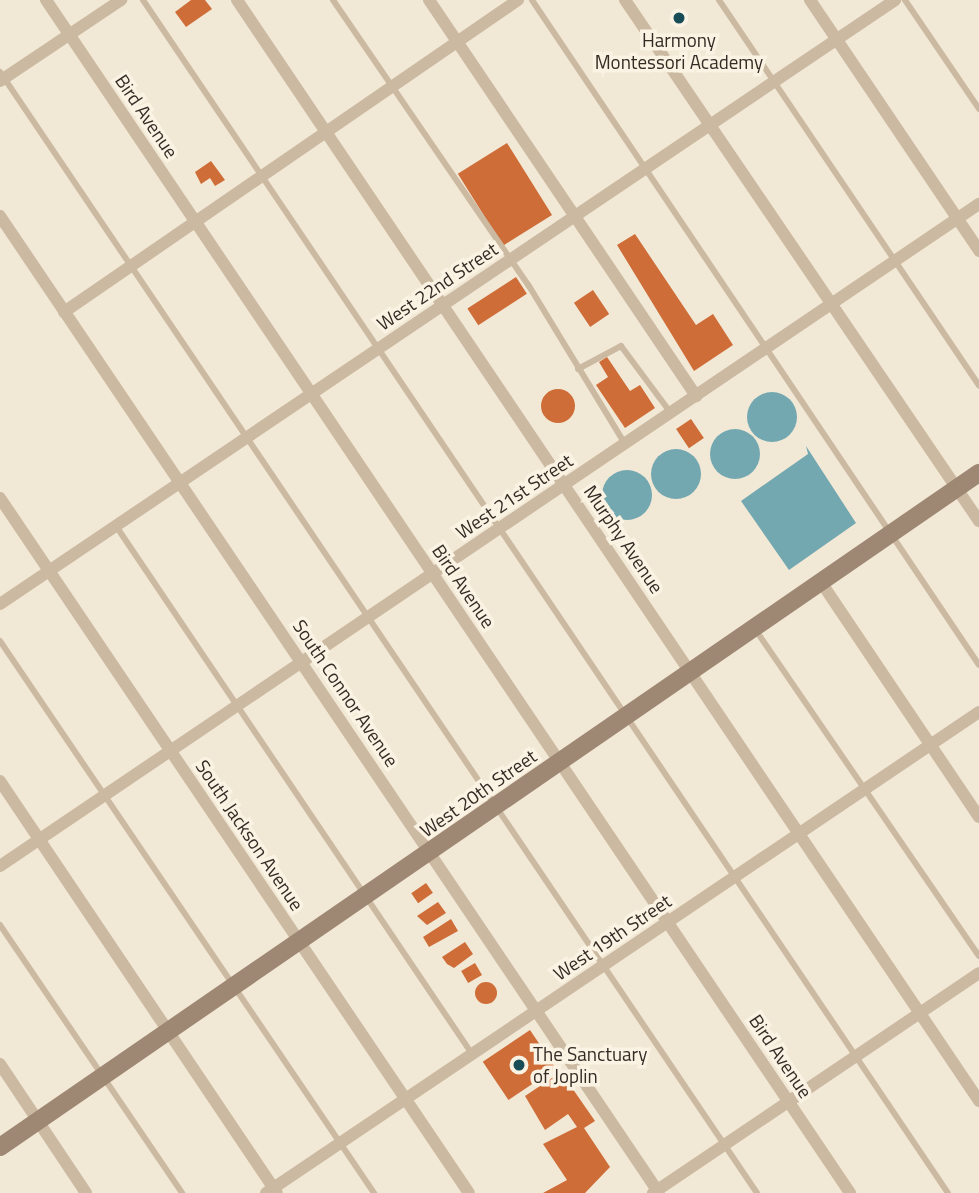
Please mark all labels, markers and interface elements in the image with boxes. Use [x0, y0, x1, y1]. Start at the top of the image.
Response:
marker: Harmony Montessori Academy [671, 10, 687, 26]
place label: Harmony Montessori Academy [595, 29, 763, 73]
street label: Bird Avenue [111, 70, 183, 162]
street label: West 22nd Street [372, 237, 502, 335]
street label: West 21st Street [451, 449, 577, 543]
street label: Murphy Avenue [579, 481, 669, 597]
street label: Bird Avenue [428, 540, 500, 632]
street label: South Connor Avenue [288, 615, 404, 771]
street label: West 20th Street [415, 744, 541, 842]
street label: South Jackson Avenue [191, 755, 309, 915]
street label: West 19th Street [549, 889, 675, 985]
street label: Bird Avenue [745, 1010, 817, 1102]
place label: The Sanctuary of Joplin [533, 1043, 647, 1087]
marker: The Sanctuary of Joplin [511, 1057, 527, 1073]

